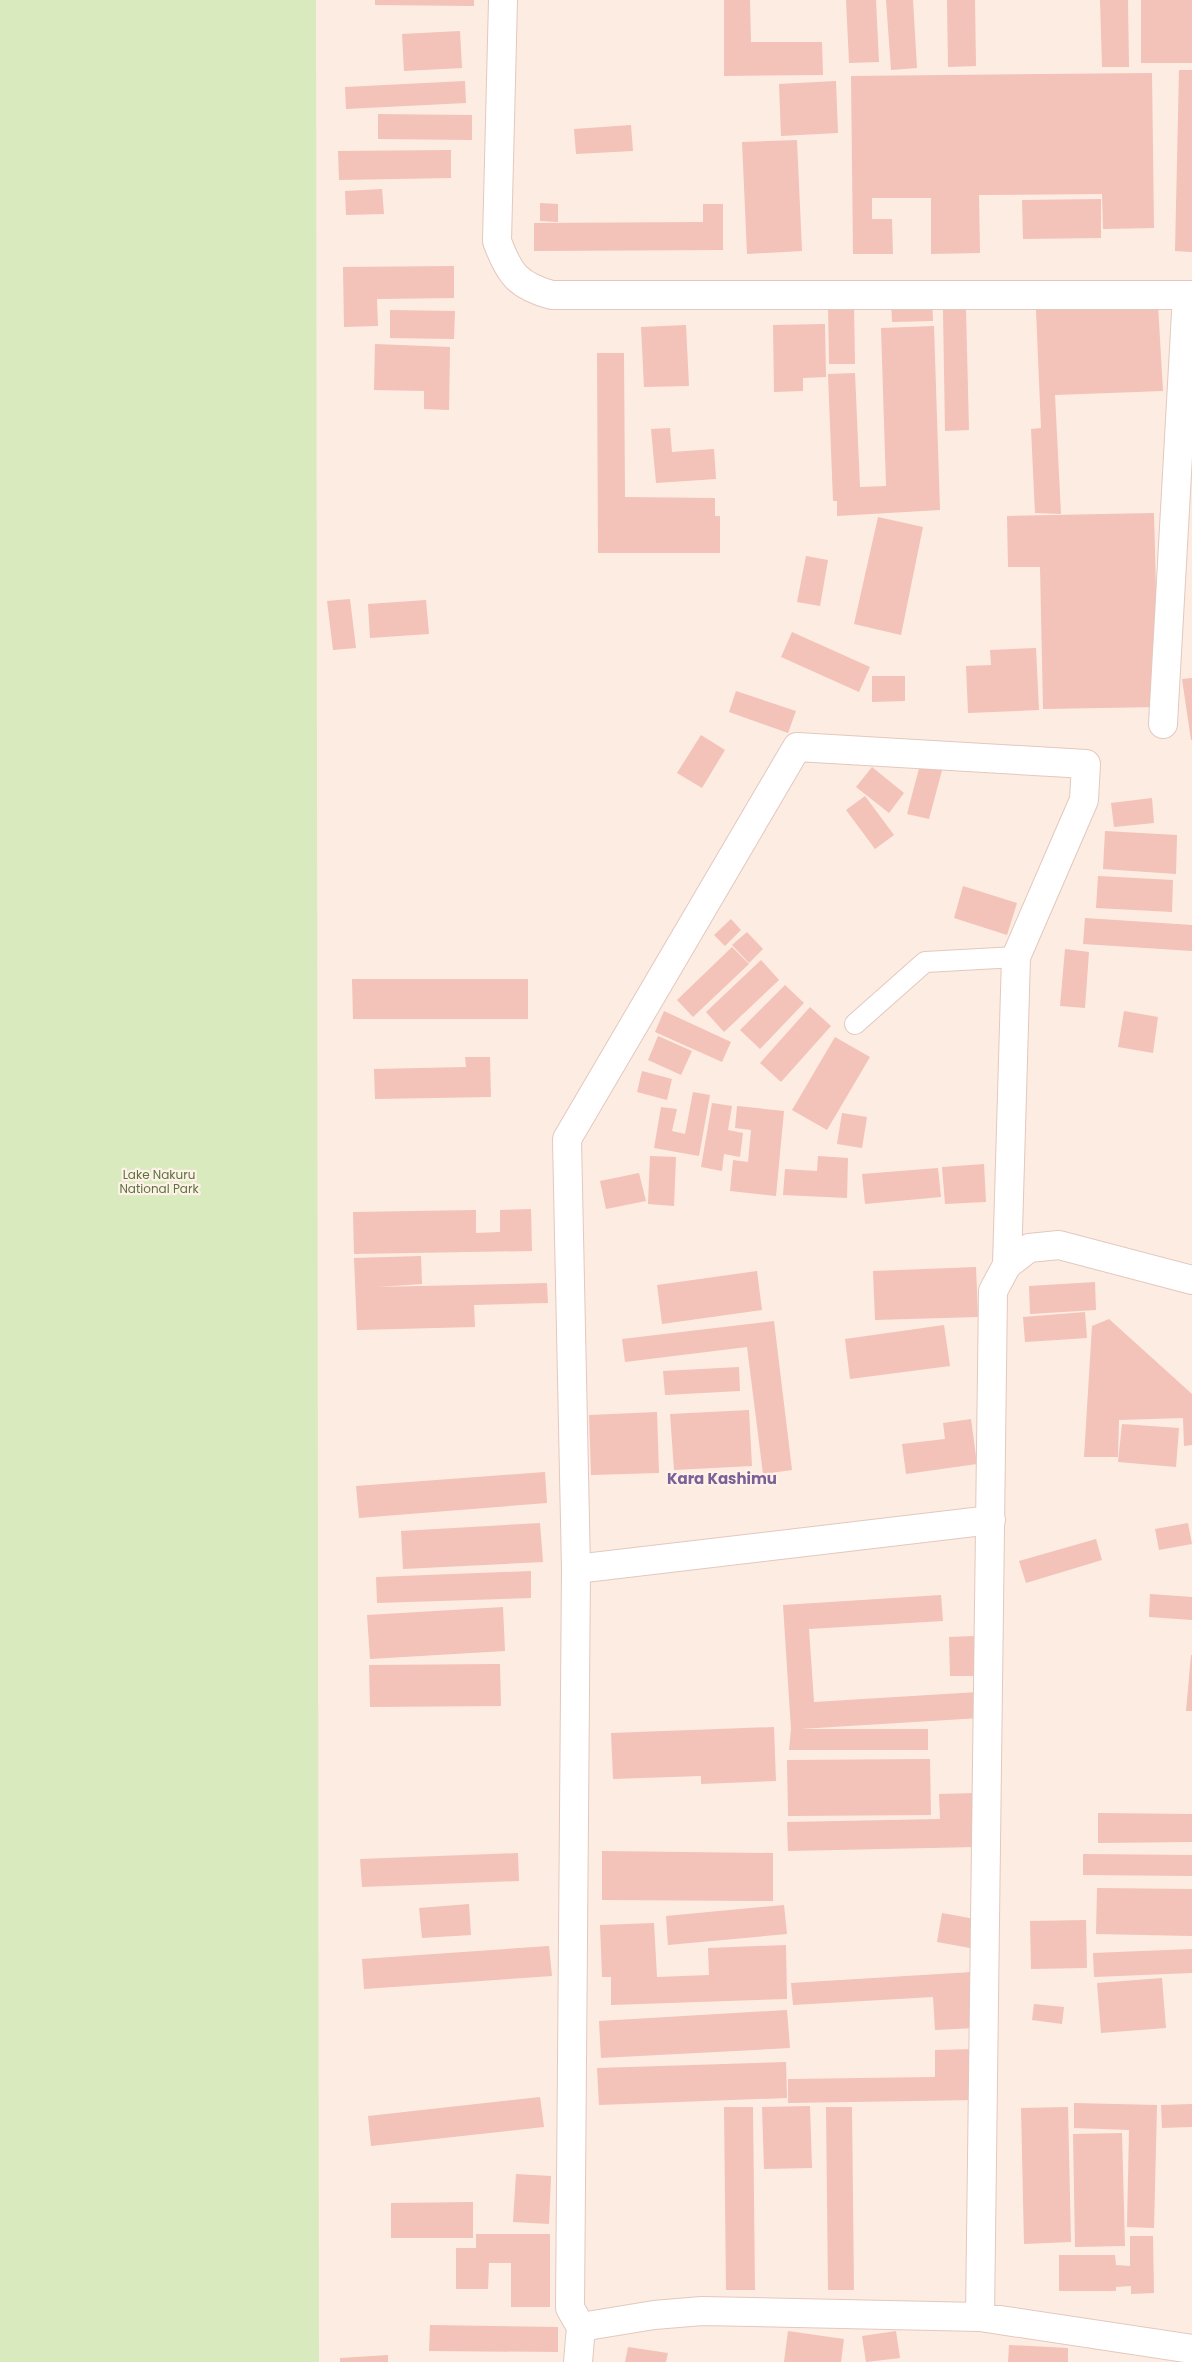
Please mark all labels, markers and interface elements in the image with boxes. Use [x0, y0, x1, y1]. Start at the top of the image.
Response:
park label: Lake Nakuru National Park [119, 1166, 199, 1197]
district label: Kara Kashimu [667, 1468, 777, 1489]

